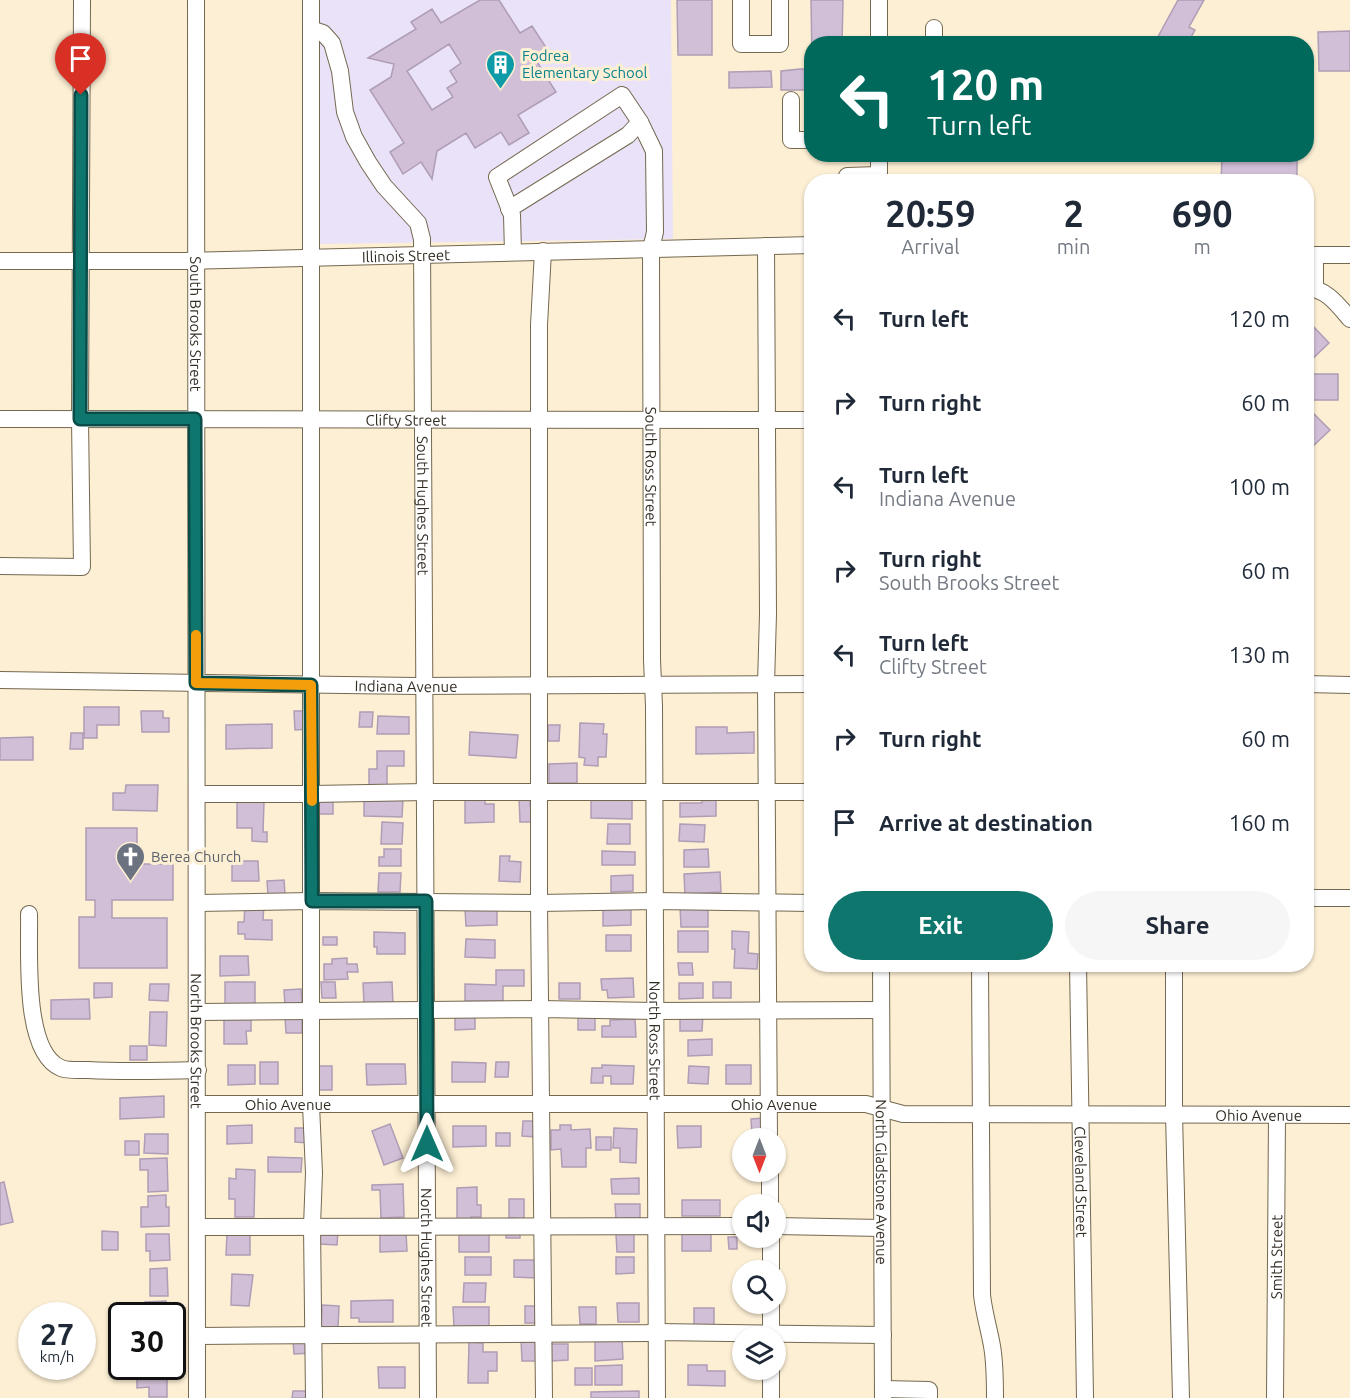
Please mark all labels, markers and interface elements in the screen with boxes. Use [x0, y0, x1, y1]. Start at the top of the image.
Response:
pin [55, 33, 106, 95]
icon: arrive [64, 42, 97, 75]
place label: Fodrea Elementary School [522, 47, 648, 81]
building icon: Fodrea Elementary School [485, 48, 517, 90]
icon: left [828, 60, 906, 138]
text: 120 m [927, 61, 1044, 108]
text: Turn left [927, 110, 1031, 140]
text: 20:59 [885, 193, 975, 234]
text: 2 [1063, 193, 1084, 234]
text: 690 [1172, 193, 1233, 234]
text: Arrival [901, 235, 960, 258]
text: min [1057, 235, 1090, 258]
text: m [1194, 235, 1211, 258]
street label: Illinois Street [362, 246, 450, 265]
street label: South Brooks Street [188, 256, 205, 392]
icon: left [828, 302, 861, 335]
text: Turn left [879, 306, 969, 331]
text: 120 m [1229, 306, 1290, 331]
icon: right [828, 386, 861, 419]
text: Turn right [879, 390, 981, 415]
text: 60 m [1241, 390, 1290, 415]
street label: South Ross Street [643, 407, 660, 526]
street label: Clifty Street [365, 411, 447, 428]
street label: South Hughes Street [415, 436, 432, 576]
text: Turn left [879, 462, 969, 487]
icon: left [828, 470, 861, 503]
text: 100 m [1229, 474, 1290, 499]
text: Indiana Avenue [879, 487, 1016, 510]
text: Turn right [879, 546, 981, 571]
icon: right [828, 554, 861, 587]
text: 60 m [1241, 558, 1290, 583]
text: South Brooks Street [879, 571, 1059, 594]
text: Turn left [879, 630, 969, 655]
icon: left [828, 638, 861, 671]
text: 130 m [1229, 642, 1290, 667]
text: Clifty Street [879, 655, 987, 678]
street label: Indiana Avenue [354, 677, 457, 695]
icon: right [828, 722, 861, 755]
text: Turn right [879, 726, 981, 751]
text: 60 m [1241, 726, 1290, 751]
icon: arrive [828, 806, 861, 839]
text: Arrive at destination [879, 810, 1093, 835]
text: 160 m [1229, 810, 1290, 835]
church icon: Berea Church [114, 840, 146, 882]
place label: Berea Church [151, 848, 241, 865]
button: Exit [828, 891, 1053, 960]
button: Share [1065, 891, 1290, 960]
street label: North Brooks Street [188, 973, 205, 1109]
street label: North Ross Street [647, 981, 664, 1100]
street label: Ohio Avenue [245, 1096, 331, 1113]
street label: Ohio Avenue [731, 1096, 817, 1113]
street label: North Gladstone Avenue [873, 1099, 891, 1265]
street label: Ohio Avenue [1215, 1106, 1302, 1123]
position arrow [395, 1112, 459, 1176]
street label: Cleveland Street [1072, 1126, 1091, 1238]
north arrow [732, 1128, 786, 1182]
map controls [732, 1128, 786, 1380]
street label: North Hughes Street [418, 1188, 436, 1328]
button: sound [732, 1194, 786, 1248]
street label: Smith Street [1267, 1215, 1285, 1299]
button: search [732, 1260, 786, 1314]
speed limit sign: 30 [108, 1302, 186, 1380]
text: 27 [40, 1317, 74, 1351]
button: layers [732, 1326, 786, 1380]
text: km/h [40, 1348, 74, 1365]

